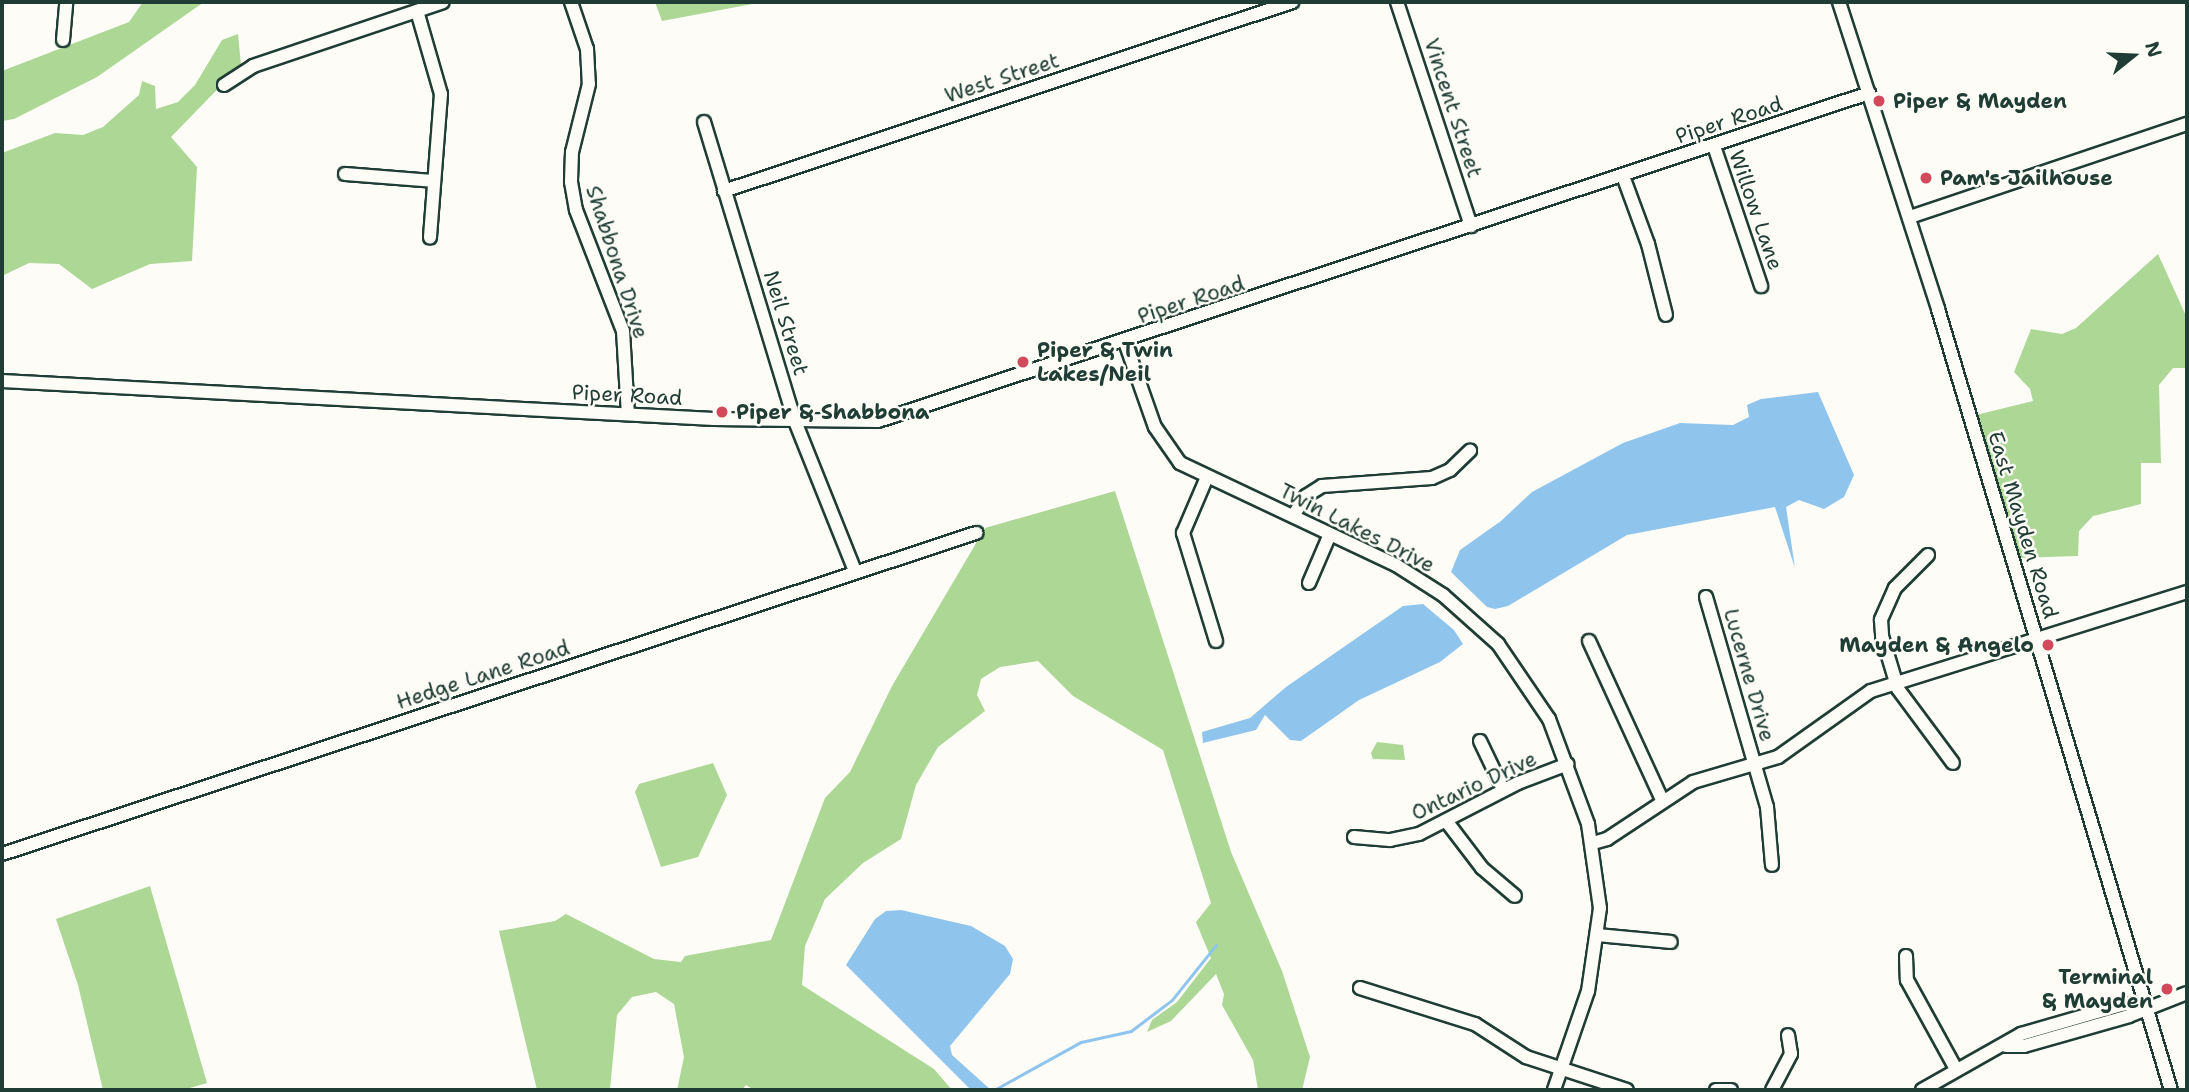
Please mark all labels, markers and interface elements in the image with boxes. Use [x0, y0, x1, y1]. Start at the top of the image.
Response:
north arrow [2098, 21, 2168, 91]
street label: Vincent Street [1419, 35, 1487, 181]
text: N [2139, 38, 2168, 60]
street label: West Street [942, 48, 1062, 108]
place label: Piper & Mayden [1893, 88, 2067, 114]
street label: Piper Road [1672, 91, 1786, 149]
marker: Piper & Mayden [1871, 93, 1887, 109]
street label: Willow Lane [1724, 147, 1788, 273]
place label: Pam's Jailhouse [1940, 165, 2113, 191]
marker: Pam's Jailhouse [1918, 170, 1934, 186]
street label: Shabbona Drive [580, 182, 654, 342]
street label: Neil Street [758, 267, 814, 379]
street label: Piper Road [1134, 271, 1248, 329]
place label: Piper & Twin Lakes/Neil [1037, 337, 1173, 387]
marker: Piper & Twin Lakes/Neil [1015, 354, 1031, 370]
street label: Piper Road [571, 380, 683, 410]
place label: Piper & Shabbona [736, 399, 929, 425]
marker: Piper & Shabbona [714, 404, 730, 420]
street label: East Mayden Road [1983, 428, 2063, 622]
street label: Twin Lakes Drive [1275, 478, 1439, 578]
street label: Lucerne Drive [1718, 606, 1780, 744]
place label: Mayden & Angelo [1839, 632, 2034, 658]
street label: Hedge Lane Road [393, 635, 573, 715]
marker: Mayden & Angelo [2040, 637, 2056, 653]
street label: Ontario Drive [1407, 746, 1541, 826]
place label: Terminal & Mayden [2042, 964, 2153, 1014]
marker: Terminal & Mayden [2159, 981, 2175, 997]

